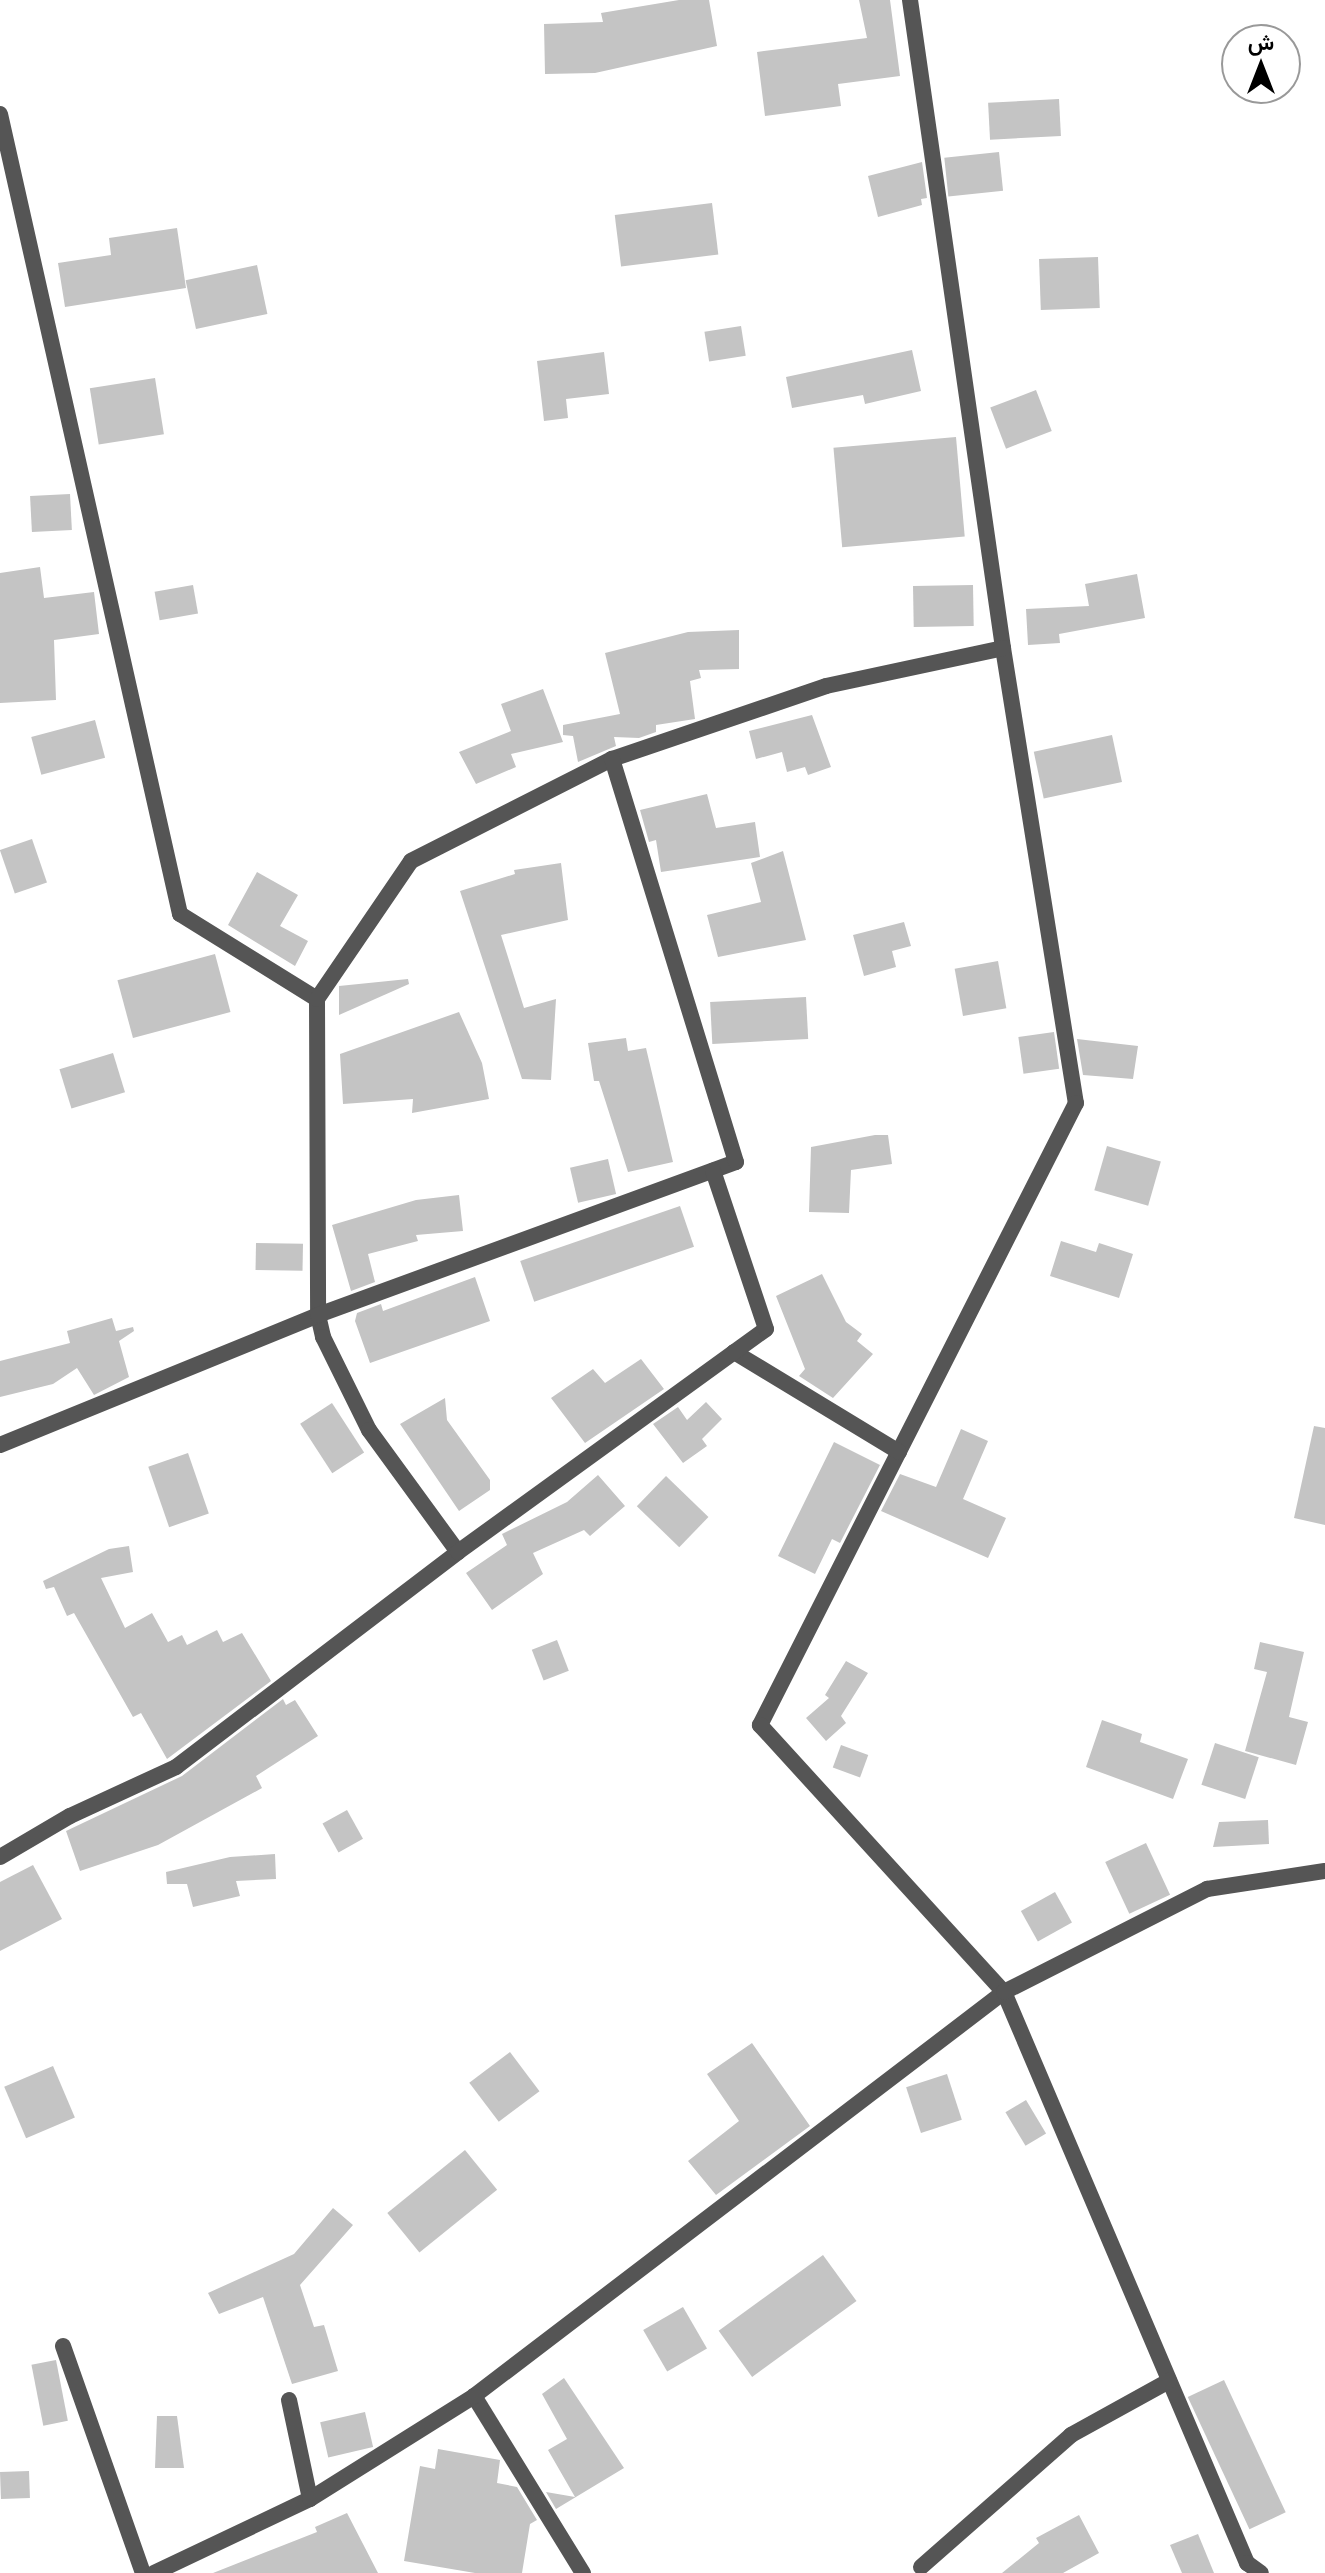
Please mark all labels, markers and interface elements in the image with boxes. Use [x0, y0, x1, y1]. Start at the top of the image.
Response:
north arrow [1221, 24, 1301, 104]
text: ش [1248, 28, 1274, 56]

